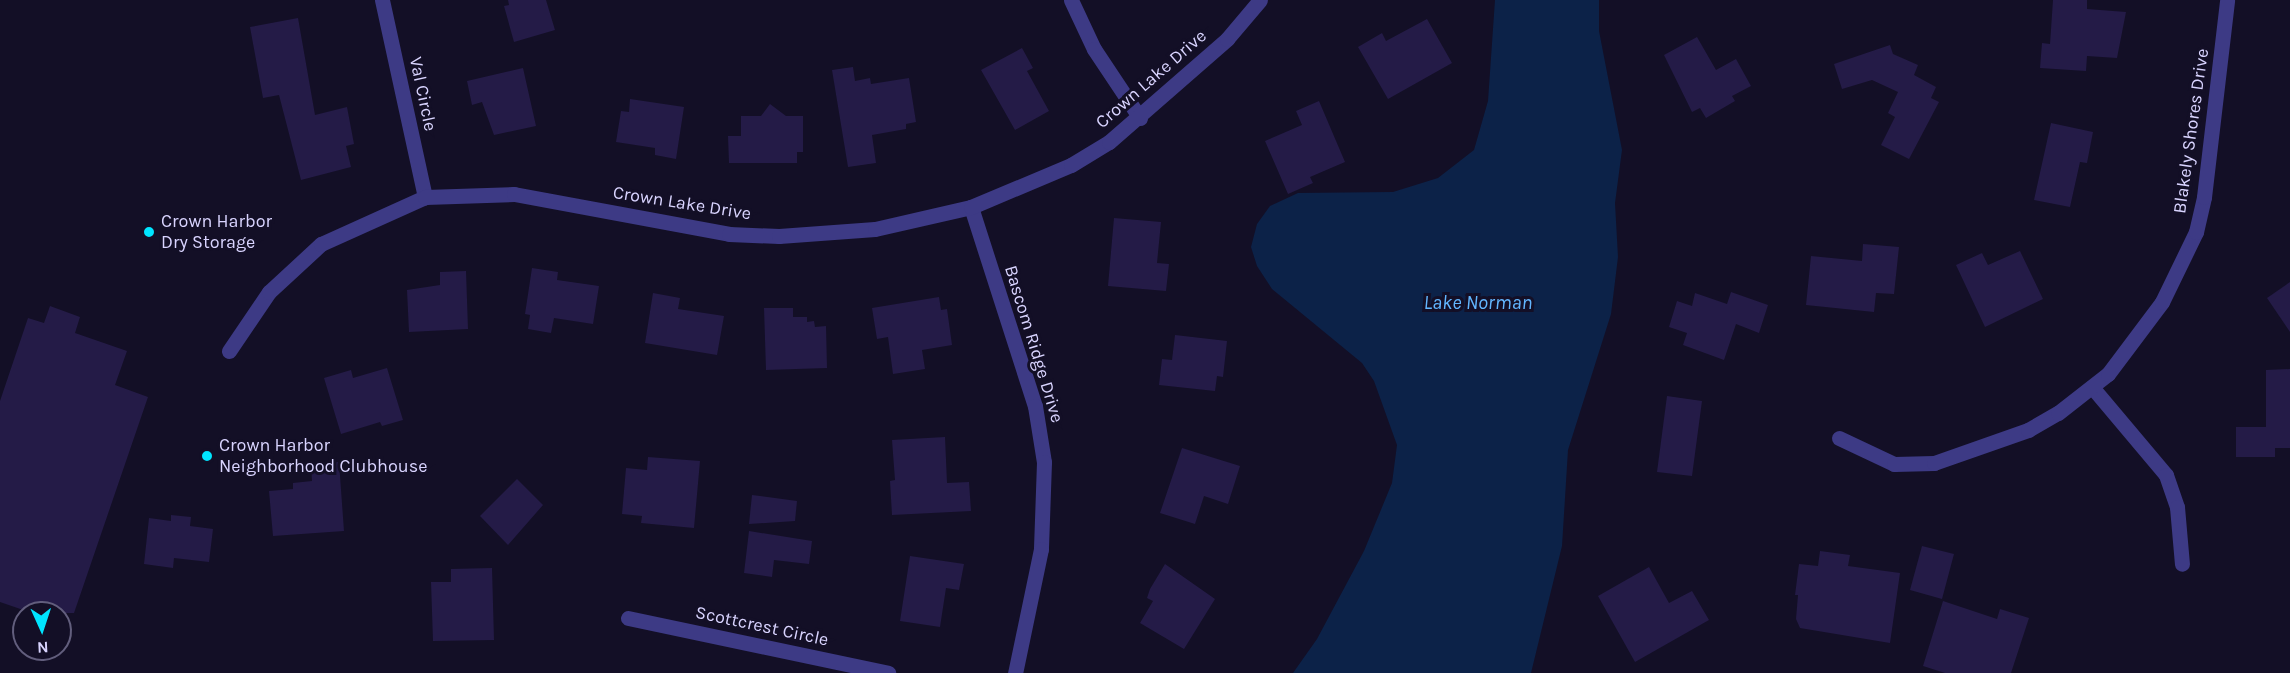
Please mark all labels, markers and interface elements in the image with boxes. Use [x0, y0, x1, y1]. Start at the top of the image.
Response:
street label: Crown Lake Drive [1091, 25, 1211, 133]
street label: Blakely Shores Drive [2169, 47, 2213, 215]
street label: Val Circle [405, 55, 441, 133]
street label: Crown Lake Drive [611, 181, 753, 225]
place label: Crown Harbor Dry Storage [161, 211, 272, 254]
marker: Crown Harbor Dry Storage [142, 225, 156, 239]
street label: Bascom Ridge Drive [1000, 263, 1068, 425]
water label: Lake Norman [1424, 290, 1532, 314]
place label: Crown Harbor Neighborhood Clubhouse [219, 435, 427, 478]
marker: Crown Harbor Neighborhood Clubhouse [200, 449, 214, 463]
north arrow [12, 601, 72, 661]
street label: Scottcrest Circle [693, 601, 831, 651]
text: N [37, 638, 49, 657]

